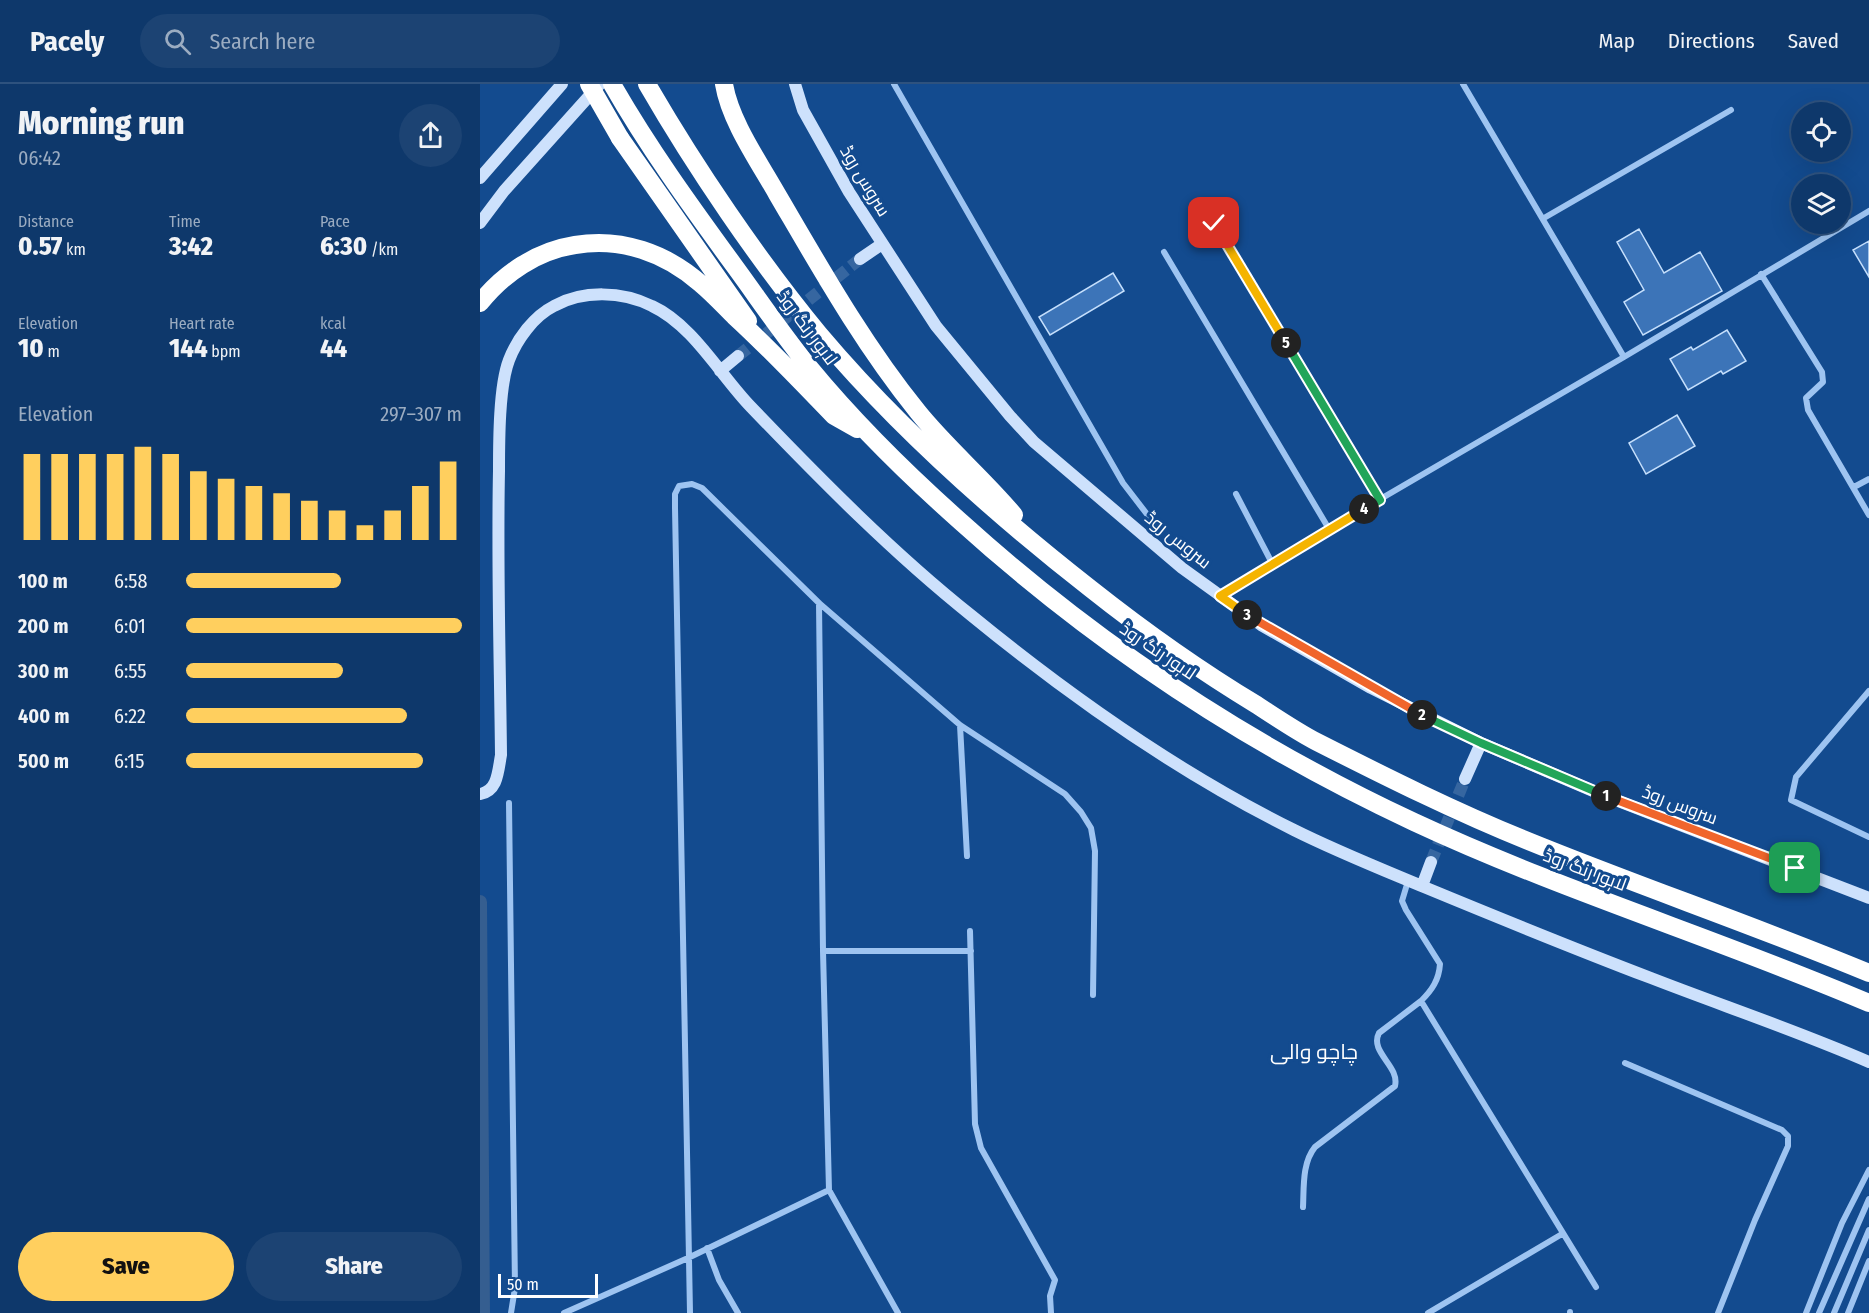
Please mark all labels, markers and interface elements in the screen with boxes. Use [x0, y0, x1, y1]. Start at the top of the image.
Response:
search box [140, 14, 560, 68]
text: Pacely [30, 25, 104, 58]
icon: search [161, 25, 194, 58]
text: Search here [209, 28, 315, 55]
text: Map [1598, 28, 1635, 54]
text: Directions [1668, 28, 1755, 54]
text: Saved [1788, 28, 1839, 54]
map controls [1791, 102, 1851, 234]
button: locate [1791, 102, 1851, 162]
text: Morning run [18, 103, 185, 143]
button: share [399, 104, 462, 167]
street label: سروس روڈ [835, 141, 895, 221]
text: 06:42 [18, 146, 61, 170]
button: layers [1791, 174, 1851, 234]
pin [1188, 197, 1239, 248]
icon: check [1197, 206, 1230, 239]
text: Distance [18, 212, 74, 231]
text: Time [169, 212, 201, 231]
text: Pace [320, 212, 350, 231]
text: 0.57 [18, 231, 62, 262]
text: 3:42 [169, 231, 213, 262]
text: 6:30 [320, 231, 367, 262]
text: km [62, 240, 86, 259]
text: /km [367, 240, 398, 259]
street label: لاہور رنگ روڈ [771, 286, 842, 370]
text: Elevation [18, 314, 78, 333]
text: Heart rate [169, 314, 235, 333]
text: kcal [320, 314, 346, 333]
pin: 5 [1271, 328, 1301, 358]
text: 10 [18, 333, 44, 364]
text: 144 [169, 333, 208, 364]
text: 44 [320, 333, 347, 364]
text: 5 [1282, 333, 1290, 352]
text: m [44, 342, 60, 361]
text: bpm [208, 342, 241, 361]
text: Elevation [18, 402, 93, 426]
text: 297–307 m [380, 402, 462, 426]
pin: 4 [1349, 494, 1379, 524]
text: 4 [1360, 499, 1368, 518]
street label: سروس روڈ [1140, 507, 1216, 573]
text: 100 m [18, 569, 68, 593]
text: 6:58 [114, 569, 147, 593]
pin: 3 [1232, 600, 1262, 630]
text: 3 [1243, 605, 1251, 624]
text: 200 m [18, 614, 69, 638]
text: 6:01 [114, 614, 146, 638]
street label: لاہور رنگ روڈ [1115, 617, 1200, 685]
text: 300 m [18, 659, 69, 683]
text: 6:55 [114, 659, 147, 683]
pin: 2 [1407, 700, 1437, 730]
text: 400 m [18, 704, 70, 728]
text: 6:22 [114, 704, 146, 728]
text: 2 [1418, 705, 1426, 724]
text: 500 m [18, 749, 69, 773]
text: 6:15 [114, 749, 144, 773]
pin: 1 [1591, 781, 1621, 811]
street label: سروس روڈ [1639, 781, 1721, 829]
text: 1 [1603, 786, 1609, 805]
pin [1769, 842, 1820, 893]
street label: لاہور رنگ روڈ [1540, 844, 1630, 897]
icon: arrive [1778, 851, 1811, 884]
district label: چاچو والی [1270, 1039, 1358, 1066]
button: Save [18, 1232, 234, 1301]
button: Share [246, 1232, 462, 1301]
scale bar [498, 1271, 598, 1298]
text: 50 m [507, 1275, 539, 1294]

